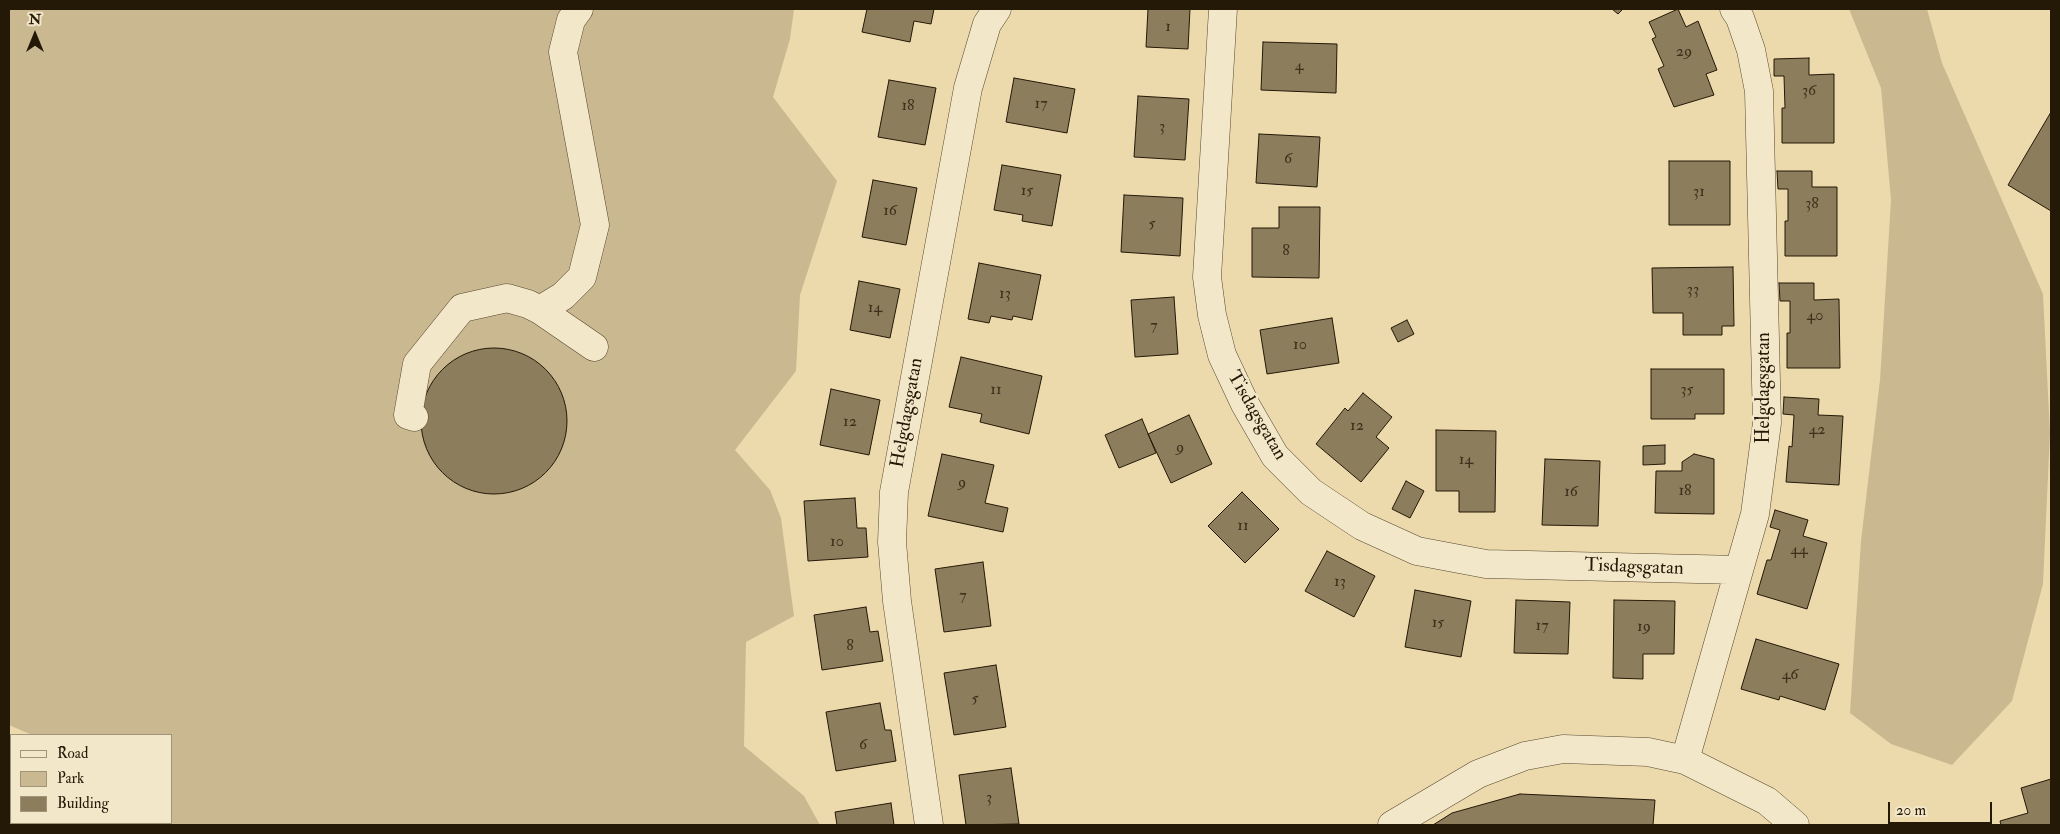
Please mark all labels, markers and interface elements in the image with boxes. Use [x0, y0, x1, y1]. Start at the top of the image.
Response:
north arrow [10, 10, 60, 60]
text: N [29, 11, 41, 28]
house number: 1 [1165, 18, 1171, 38]
house number: 29 [1676, 43, 1692, 63]
house number: 4 [1295, 57, 1303, 77]
house number: 36 [1802, 82, 1816, 102]
house number: 17 [1034, 95, 1048, 115]
house number: 18 [901, 97, 915, 117]
house number: 3 [1159, 118, 1165, 138]
house number: 6 [1284, 150, 1292, 170]
house number: 15 [1021, 182, 1033, 202]
house number: 31 [1693, 183, 1705, 203]
house number: 38 [1805, 195, 1819, 215]
house number: 16 [883, 202, 897, 222]
house number: 5 [1148, 215, 1156, 235]
house number: 8 [1282, 242, 1290, 262]
house number: 33 [1687, 281, 1699, 301]
house number: 13 [999, 285, 1011, 305]
house number: 14 [868, 299, 882, 319]
house number: 40 [1807, 307, 1823, 327]
house number: 7 [1150, 317, 1158, 337]
street label: Helgdagsgatan [1754, 332, 1776, 444]
house number: 10 [1293, 336, 1307, 356]
street label: Helgdagsgatan [887, 356, 929, 470]
street label: Tisdagsgatan [1221, 367, 1291, 465]
house number: 11 [990, 381, 1002, 401]
house number: 35 [1680, 381, 1694, 401]
house number: 12 [843, 413, 857, 433]
house number: 12 [1350, 417, 1364, 437]
house number: 42 [1809, 421, 1825, 441]
house number: 9 [1176, 439, 1184, 459]
house number: 14 [1459, 451, 1473, 471]
house number: 9 [958, 474, 966, 494]
house number: 18 [1678, 482, 1692, 502]
house number: 16 [1564, 483, 1578, 503]
house number: 11 [1237, 517, 1249, 537]
house number: 10 [830, 533, 844, 553]
house number: 44 [1790, 541, 1808, 561]
street label: Tisdagsgatan [1584, 555, 1684, 581]
house number: 13 [1334, 573, 1346, 593]
house number: 7 [959, 587, 967, 607]
house number: 15 [1432, 614, 1444, 634]
house number: 17 [1535, 617, 1549, 637]
house number: 19 [1637, 618, 1651, 638]
house number: 8 [846, 637, 854, 657]
house number: 46 [1782, 666, 1798, 686]
house number: 5 [971, 690, 979, 710]
legend [10, 734, 172, 824]
house number: 6 [859, 736, 867, 756]
text: Road [57, 744, 88, 763]
text: Park [57, 769, 84, 788]
house number: 3 [986, 789, 992, 809]
scale bar [1890, 792, 1994, 824]
text: Building [57, 794, 109, 813]
text: 20 m [1896, 801, 1926, 820]

